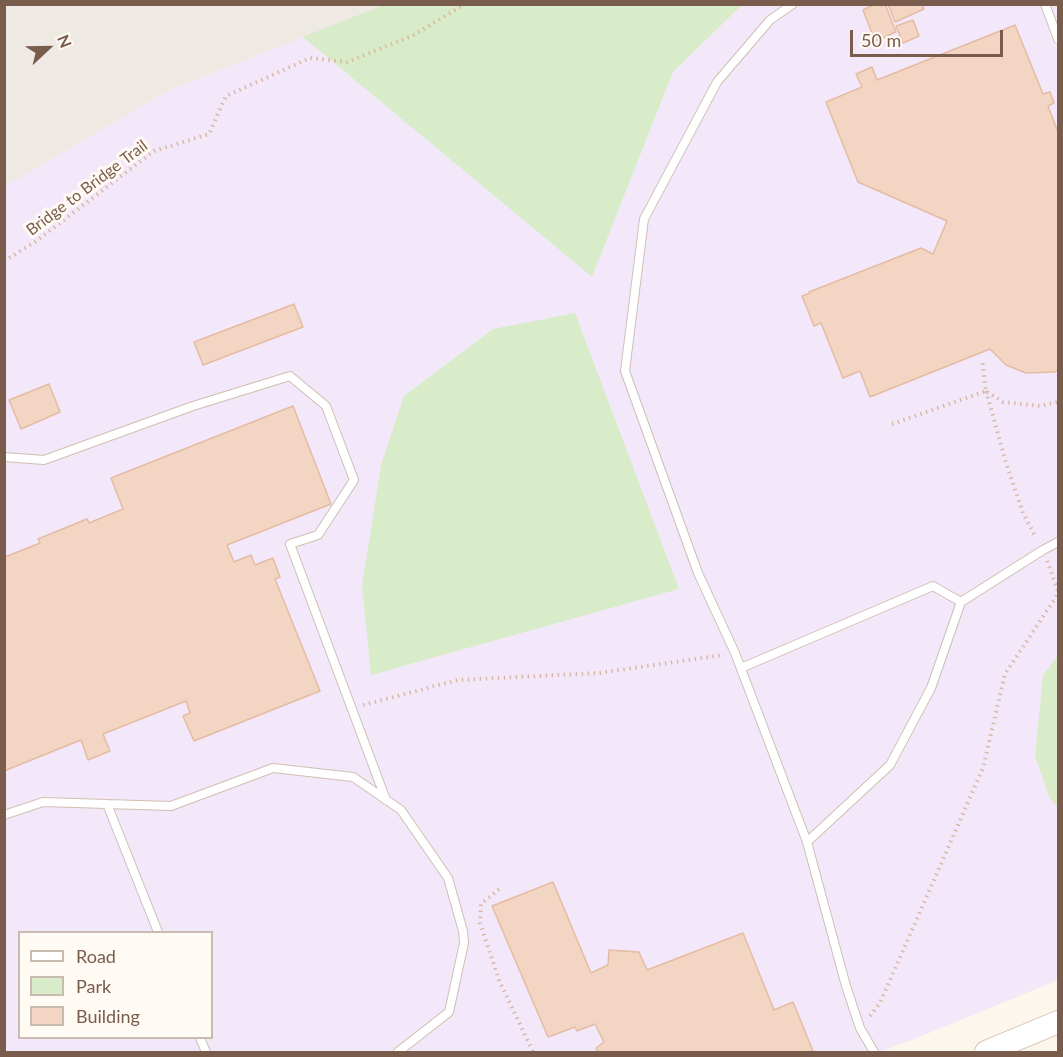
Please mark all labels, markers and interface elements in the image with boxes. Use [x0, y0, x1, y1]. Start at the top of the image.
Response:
north arrow [18, 18, 78, 78]
scale bar [853, 18, 1006, 56]
text: 50 m [861, 29, 901, 51]
text: N [54, 32, 76, 50]
street label: Bridge to Bridge Trail [23, 136, 151, 240]
legend [18, 931, 213, 1039]
text: Road [76, 945, 116, 967]
text: Park [76, 975, 111, 997]
text: Building [76, 1005, 140, 1027]

